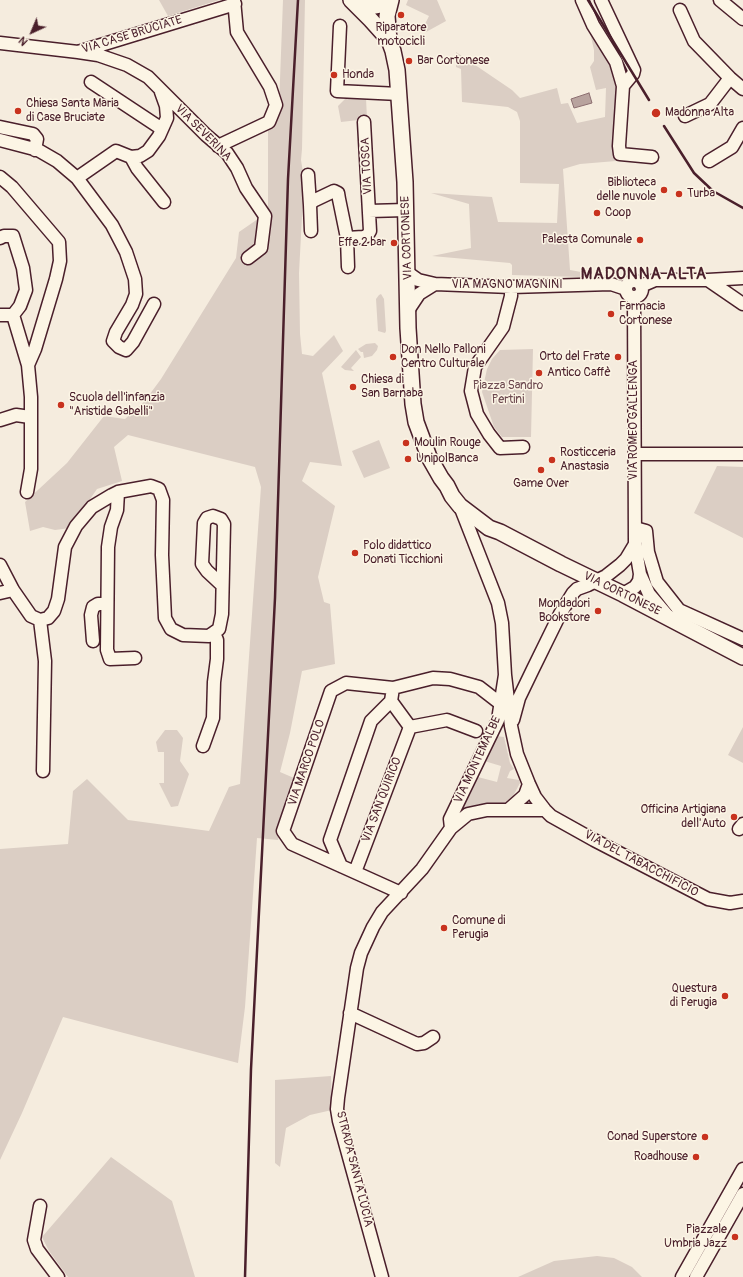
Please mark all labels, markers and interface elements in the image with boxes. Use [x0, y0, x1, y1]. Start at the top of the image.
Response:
marker: Riparatore motocicli [396, 10, 406, 20]
north arrow [12, 12, 52, 52]
street label: VIA CASE BRUCIATE [80, 13, 184, 57]
place label: Riparatore motocicli [375, 21, 427, 49]
text: N [16, 34, 31, 48]
place label: Bar Cortonese [417, 54, 490, 68]
marker: Bar Cortonese [404, 56, 414, 66]
place label: Honda [342, 68, 374, 82]
marker: Honda [329, 70, 339, 80]
place label: Chiesa Santa Maria di Case Bruciate [26, 97, 119, 125]
street label: VIA SEVERINA [172, 102, 234, 164]
marker: Chiesa Santa Maria di Case Bruciate [13, 106, 23, 116]
place label: Madonna Alta [665, 106, 734, 120]
marker: Madonna Alta [650, 107, 662, 119]
street label: VIA TOSCA [358, 137, 376, 195]
place label: Biblioteca delle nuvole [596, 176, 656, 204]
marker: Biblioteca delle nuvole [659, 185, 669, 195]
place label: Turba [687, 187, 715, 201]
marker: Turba [674, 189, 684, 199]
street label: VIA CORTONESE [398, 196, 416, 280]
place label: Coop [605, 206, 631, 220]
marker: Coop [592, 208, 602, 218]
place label: Palesta Comunale [542, 233, 632, 247]
marker: Palesta Comunale [635, 235, 645, 245]
place label: Effe 2 bar [338, 236, 386, 250]
marker: Effe 2 bar [389, 238, 399, 248]
district label: MADONNA ALTA [581, 265, 707, 285]
street label: VIA MAGNO MAGNINI [451, 278, 563, 292]
place label: Farmacia Cortonese [619, 300, 672, 328]
marker: Farmacia Cortonese [606, 309, 616, 319]
place label: Don Nello Palloni Centro Culturale [401, 343, 486, 371]
place label: Orto del Frate [539, 350, 610, 364]
marker: Don Nello Palloni Centro Culturale [388, 352, 398, 362]
marker: Orto del Frate [613, 352, 623, 362]
street label: VIA ROMEO GALLENGA [627, 360, 641, 480]
place label: Antico Caffè [547, 366, 611, 380]
marker: Antico Caffè [534, 368, 544, 378]
place label: Chiesa di San Barnaba [361, 373, 423, 401]
park label: Piazza Sandro Pertini [473, 379, 543, 407]
marker: Chiesa di San Barnaba [348, 382, 358, 392]
place label: Scuola dell'infanzia "Aristide Gabelli" [69, 391, 165, 419]
marker: Scuola dell'infanzia "Aristide Gabelli" [56, 400, 66, 410]
place label: Moulin Rouge [414, 436, 481, 450]
marker: Moulin Rouge [401, 438, 411, 448]
place label: Rosticceria Anastasia [560, 446, 616, 474]
place label: UnipolBanca [416, 452, 478, 466]
marker: UnipolBanca [403, 454, 413, 464]
marker: Rosticceria Anastasia [547, 455, 557, 465]
marker: Game Over [536, 465, 546, 475]
place label: Game Over [513, 477, 569, 491]
place label: Polo didattico Donati Ticchioni [363, 539, 443, 567]
marker: Polo didattico Donati Ticchioni [350, 548, 360, 558]
street label: VIA CORTONESE [581, 569, 663, 619]
place label: Mondadori Bookstore [538, 597, 590, 625]
marker: Mondadori Bookstore [593, 606, 603, 616]
street label: VIA MONTEMALBE [452, 714, 504, 806]
street label: VIA MARCO POLO [286, 718, 328, 808]
street label: VIA SAN QUIRICO [359, 755, 405, 845]
place label: Officina Artigiana dell'Auto [641, 803, 726, 831]
marker: Officina Artigiana dell'Auto [729, 812, 739, 822]
street label: VIA DEL TABACCHIFICIO [581, 828, 701, 900]
place label: Comune di Perugia [452, 914, 506, 942]
marker: Comune di Perugia [439, 923, 449, 933]
place label: Questura di Perugia [670, 982, 717, 1010]
marker: Questura di Perugia [720, 991, 730, 1001]
street label: STRADA SANTA LUCIA [333, 1109, 375, 1229]
place label: Conad Superstore [607, 1130, 697, 1144]
marker: Conad Superstore [700, 1132, 710, 1142]
place label: Roadhouse [634, 1150, 688, 1164]
marker: Roadhouse [691, 1152, 701, 1162]
place label: Piazzale Umbria Jazz [664, 1223, 727, 1251]
marker: Piazzale Umbria Jazz [730, 1232, 740, 1242]

